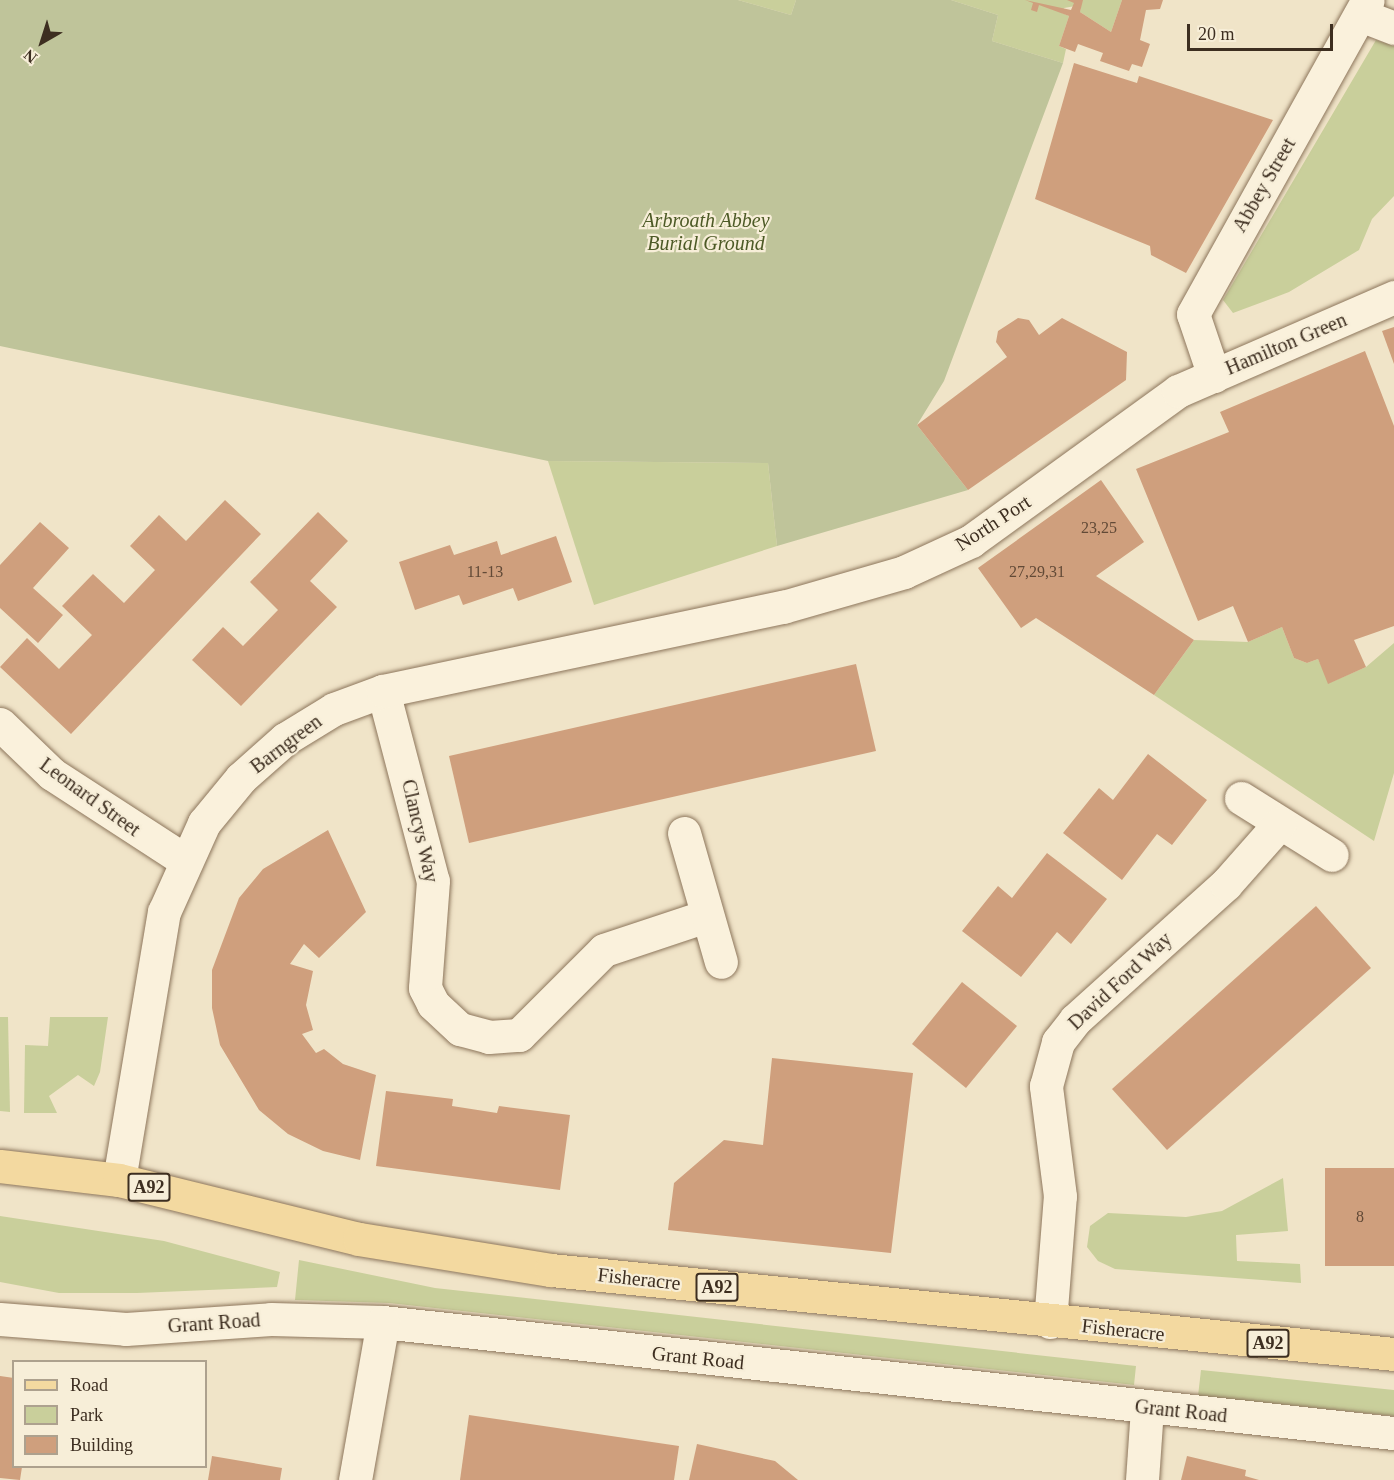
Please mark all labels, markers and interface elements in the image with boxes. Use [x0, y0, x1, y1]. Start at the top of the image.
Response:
north arrow [12, 12, 72, 72]
scale bar [1190, 12, 1336, 50]
text: 20 m [1198, 24, 1235, 44]
text: N [21, 46, 40, 67]
street label: Abbey Street [1227, 134, 1301, 236]
park label: Arbroath Abbey Burial Ground [642, 208, 770, 255]
street label: Hamilton Green [1222, 308, 1350, 380]
street label: North Port [951, 490, 1035, 556]
house number: 23,25 [1081, 518, 1117, 538]
house number: 11-13 [467, 562, 503, 582]
house number: 27,29,31 [1009, 562, 1065, 582]
street label: Barngreen [246, 709, 326, 779]
street label: Leonard Street [35, 753, 145, 841]
street label: Clancys Way [396, 777, 444, 885]
street label: David Ford Way [1063, 927, 1177, 1035]
road number: A92 [126, 1172, 172, 1202]
house number: 8 [1356, 1207, 1364, 1227]
street label: Fisheracre [596, 1263, 682, 1295]
road number: A92 [694, 1272, 740, 1302]
street label: Grant Road [167, 1308, 261, 1338]
street label: Fisheracre [1080, 1314, 1166, 1346]
road number: A92 [1246, 1328, 1290, 1358]
street label: Grant Road [651, 1341, 745, 1375]
legend [12, 1360, 207, 1468]
text: Road [70, 1375, 108, 1395]
street label: Grant Road [1134, 1394, 1228, 1428]
text: Park [70, 1405, 103, 1425]
text: Building [70, 1435, 133, 1455]

